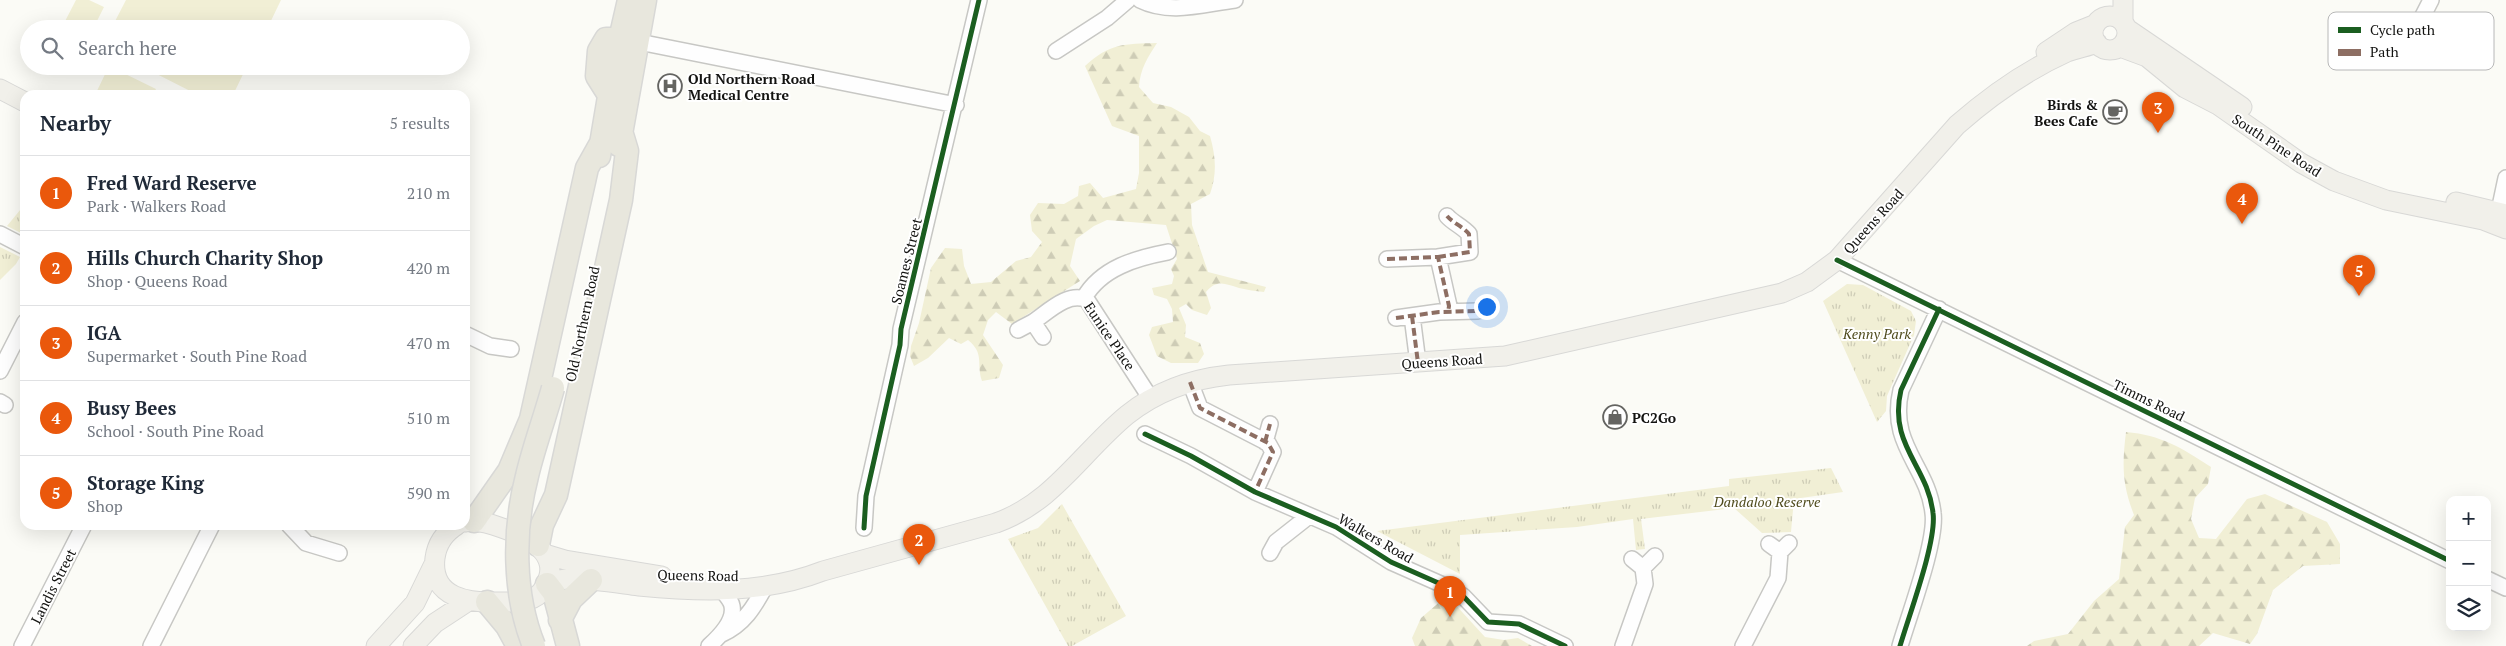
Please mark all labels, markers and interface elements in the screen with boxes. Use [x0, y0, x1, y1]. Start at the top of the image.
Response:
legend [2328, 12, 2494, 70]
search box [20, 20, 470, 75]
text: Cycle path [2370, 20, 2435, 39]
icon: search [38, 34, 66, 62]
text: Search here [78, 35, 177, 60]
text: Path [2370, 42, 2399, 61]
place label: Old Northern Road Medical Centre [688, 69, 816, 104]
hospital icon: Old Northern Road Medical Centre [657, 73, 683, 99]
pin: 3 [2142, 92, 2174, 133]
place label: Birds & Bees Cafe [2034, 95, 2098, 130]
cafe icon: Birds & Bees Cafe [2102, 99, 2128, 125]
text: Nearby [40, 109, 111, 137]
street label: South Pine Road [2229, 109, 2325, 181]
text: 5 results [390, 112, 450, 134]
text: Fred Ward Reserve [87, 170, 257, 195]
text: 1 [51, 182, 61, 204]
text: 210 m [407, 182, 450, 204]
pin: 4 [2226, 183, 2258, 224]
street label: Queens Road [1839, 184, 1907, 258]
text: Park · Walkers Road [87, 195, 226, 217]
street label: Soames Street [886, 215, 926, 306]
text: Hills Church Charity Shop [87, 245, 323, 270]
pin: 5 [2343, 255, 2375, 296]
text: 2 [51, 257, 61, 279]
text: 420 m [407, 257, 450, 279]
street label: Old Northern Road [560, 264, 604, 384]
text: Shop · Queens Road [87, 270, 228, 292]
your location [1474, 294, 1500, 320]
street label: Eunice Place [1080, 298, 1140, 374]
text: IGA [87, 320, 121, 345]
park label: Kenny Park [1842, 324, 1911, 343]
text: 3 [51, 332, 61, 354]
text: 470 m [407, 332, 450, 354]
text: Supermarket · South Pine Road [87, 345, 307, 367]
street label: Queens Road [1401, 349, 1484, 373]
street label: Timms Road [2110, 374, 2188, 426]
text: Busy Bees [87, 395, 176, 420]
shop icon: PC2Go [1602, 404, 1628, 430]
text: 4 [51, 407, 61, 429]
text: 510 m [407, 407, 450, 429]
place label: PC2Go [1632, 408, 1676, 427]
text: School · South Pine Road [87, 420, 264, 442]
text: Storage King [87, 470, 204, 495]
text: 5 [51, 482, 61, 504]
text: 590 m [407, 482, 450, 504]
park label: Dandaloo Reserve [1713, 492, 1821, 511]
text: Shop [87, 495, 123, 517]
map controls [2446, 496, 2491, 631]
button: + [2446, 496, 2491, 541]
street label: Walkers Road [1335, 509, 1417, 567]
pin: 2 [903, 524, 935, 565]
button: − [2446, 541, 2491, 586]
street label: Landis Street [26, 544, 80, 627]
street label: Queens Road [657, 565, 739, 585]
pin: 1 [1434, 576, 1466, 617]
button: layers [2446, 586, 2491, 631]

